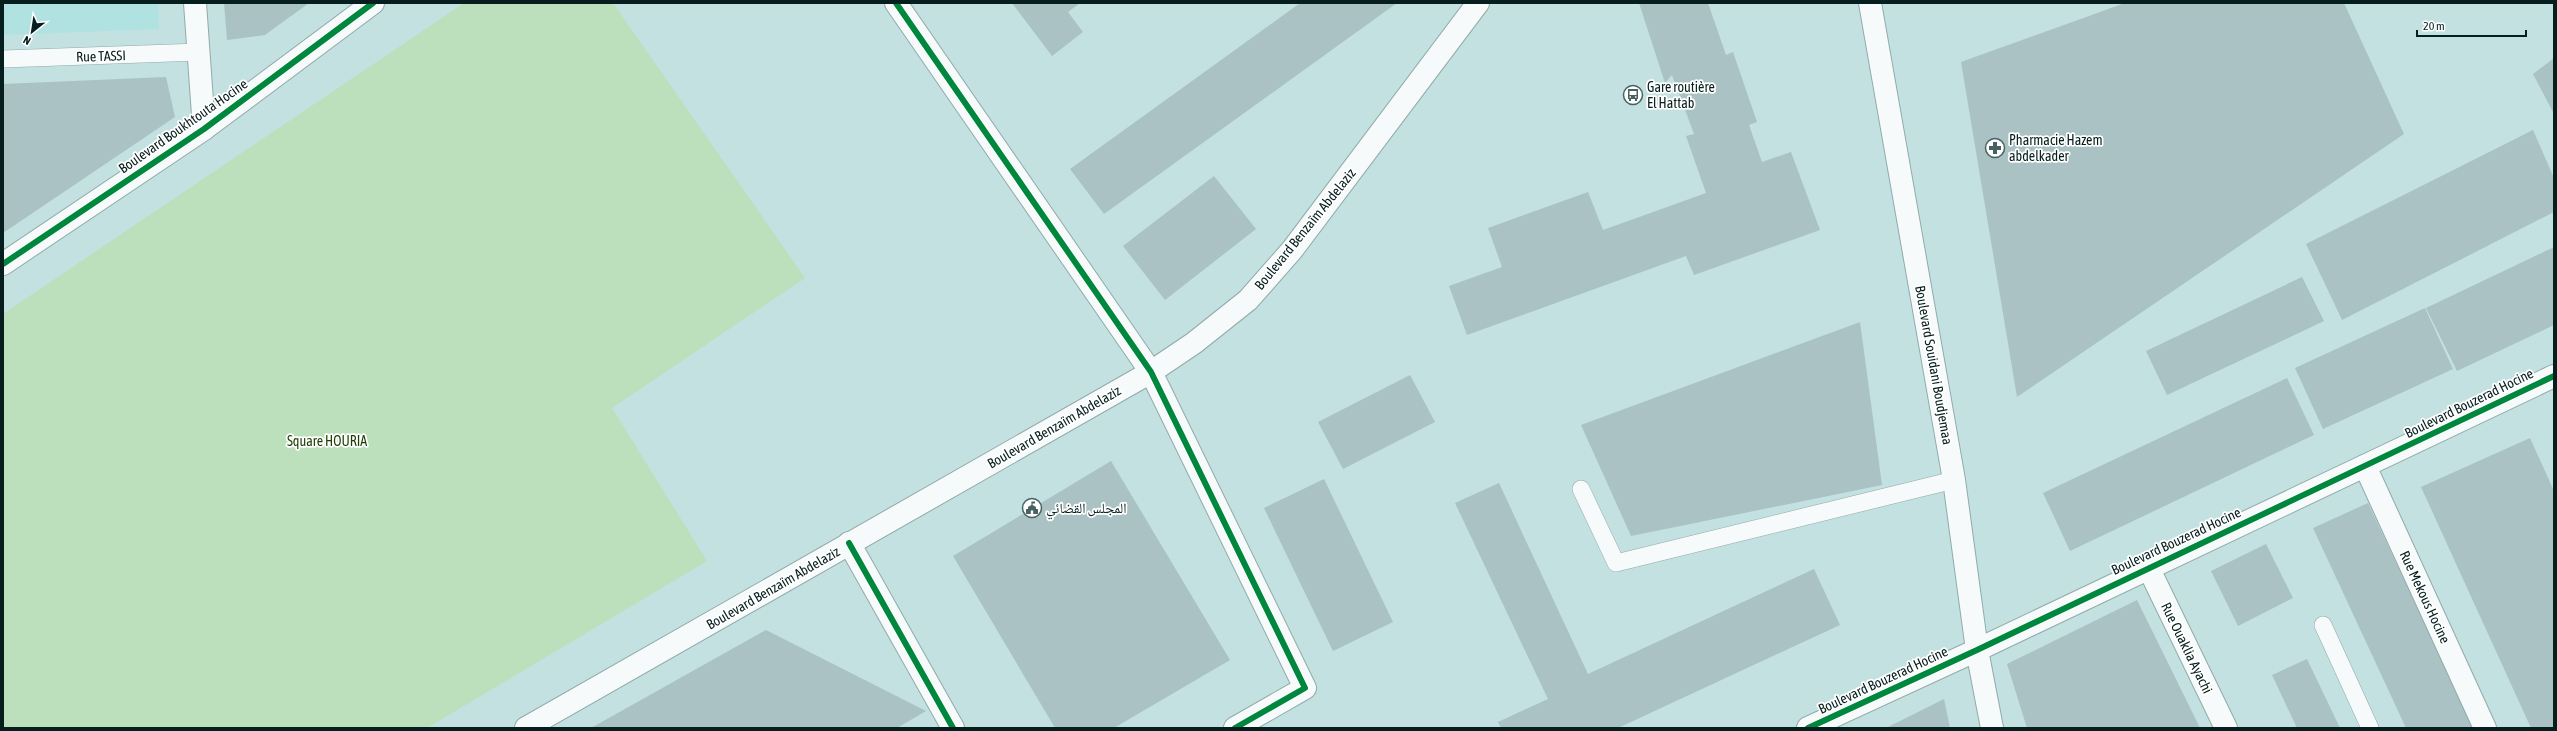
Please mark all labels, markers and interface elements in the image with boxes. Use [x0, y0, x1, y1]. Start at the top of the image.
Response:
north arrow [12, 12, 52, 52]
scale bar [2417, 12, 2526, 38]
text: 20 m [2423, 19, 2445, 33]
text: N [21, 34, 33, 47]
street label: Rue TASSI [76, 47, 126, 65]
street label: Boulevard Boukhtouta Hocine [116, 75, 250, 177]
place label: Gare routière El Hattab [1647, 79, 1715, 111]
bus stop icon: Gare routière El Hattab [1622, 84, 1644, 106]
place label: Pharmacie Hazem abdelkader [2009, 132, 2103, 164]
pharmacy icon: Pharmacie Hazem abdelkader [1984, 137, 2006, 159]
street label: Boulevard Benzaïm Abdelaziz [1251, 165, 1359, 293]
street label: Boulevard Souidani Boudjemaa [1912, 284, 1956, 446]
street label: Boulevard Bouzerad Hocine [2402, 365, 2536, 441]
street label: Boulevard Benzaïm Abdelaziz [985, 382, 1123, 472]
park label: Square HOURIA [287, 433, 367, 449]
public building icon: المجلس القضائي [1021, 497, 1043, 519]
place label: المجلس القضائي [1046, 500, 1127, 520]
street label: Boulevard Bouzerad Hocine [2109, 504, 2243, 578]
street label: Boulevard Benzaïm Abdelaziz [704, 543, 842, 633]
street label: Rue Mekous Hocine [2397, 548, 2453, 646]
street label: Rue Ouaklia Ayachi [2158, 600, 2216, 696]
street label: Boulevard Bouzerad Hocine [1816, 643, 1950, 717]

